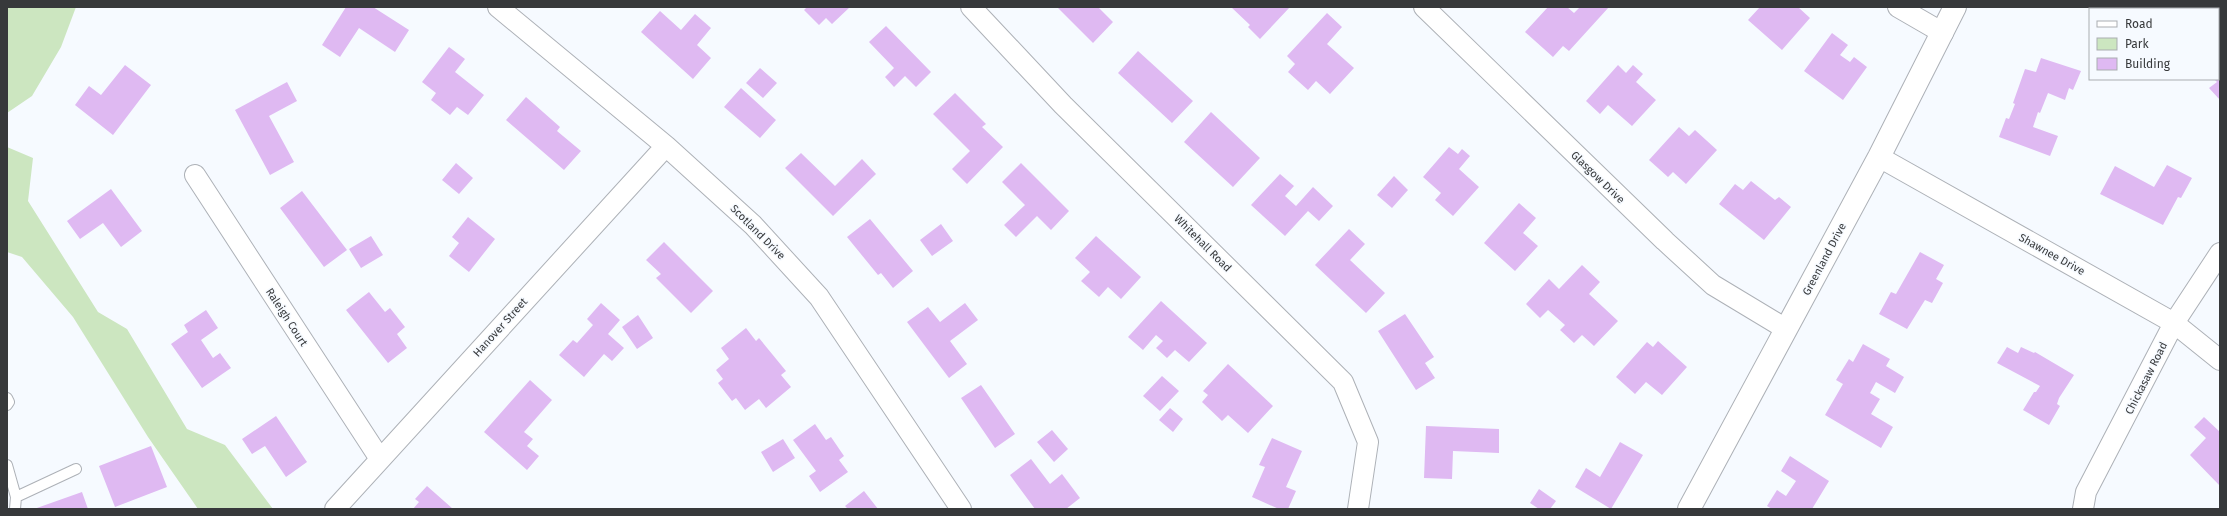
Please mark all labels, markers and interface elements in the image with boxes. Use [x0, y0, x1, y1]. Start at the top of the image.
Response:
legend [2089, 8, 2219, 80]
text: Road [2125, 17, 2153, 31]
text: Park [2125, 37, 2149, 51]
text: Building [2125, 57, 2171, 71]
street label: Glasgow Drive [1568, 148, 1627, 206]
street label: Scotland Drive [728, 202, 788, 262]
street label: Whitehall Road [1171, 212, 1234, 275]
street label: Greenland Drive [1800, 221, 1849, 298]
street label: Shawnee Drive [2017, 231, 2087, 278]
street label: Raleigh Court [263, 286, 310, 349]
street label: Hanover Street [471, 295, 530, 359]
street label: Chickasaw Road [2123, 340, 2170, 417]

